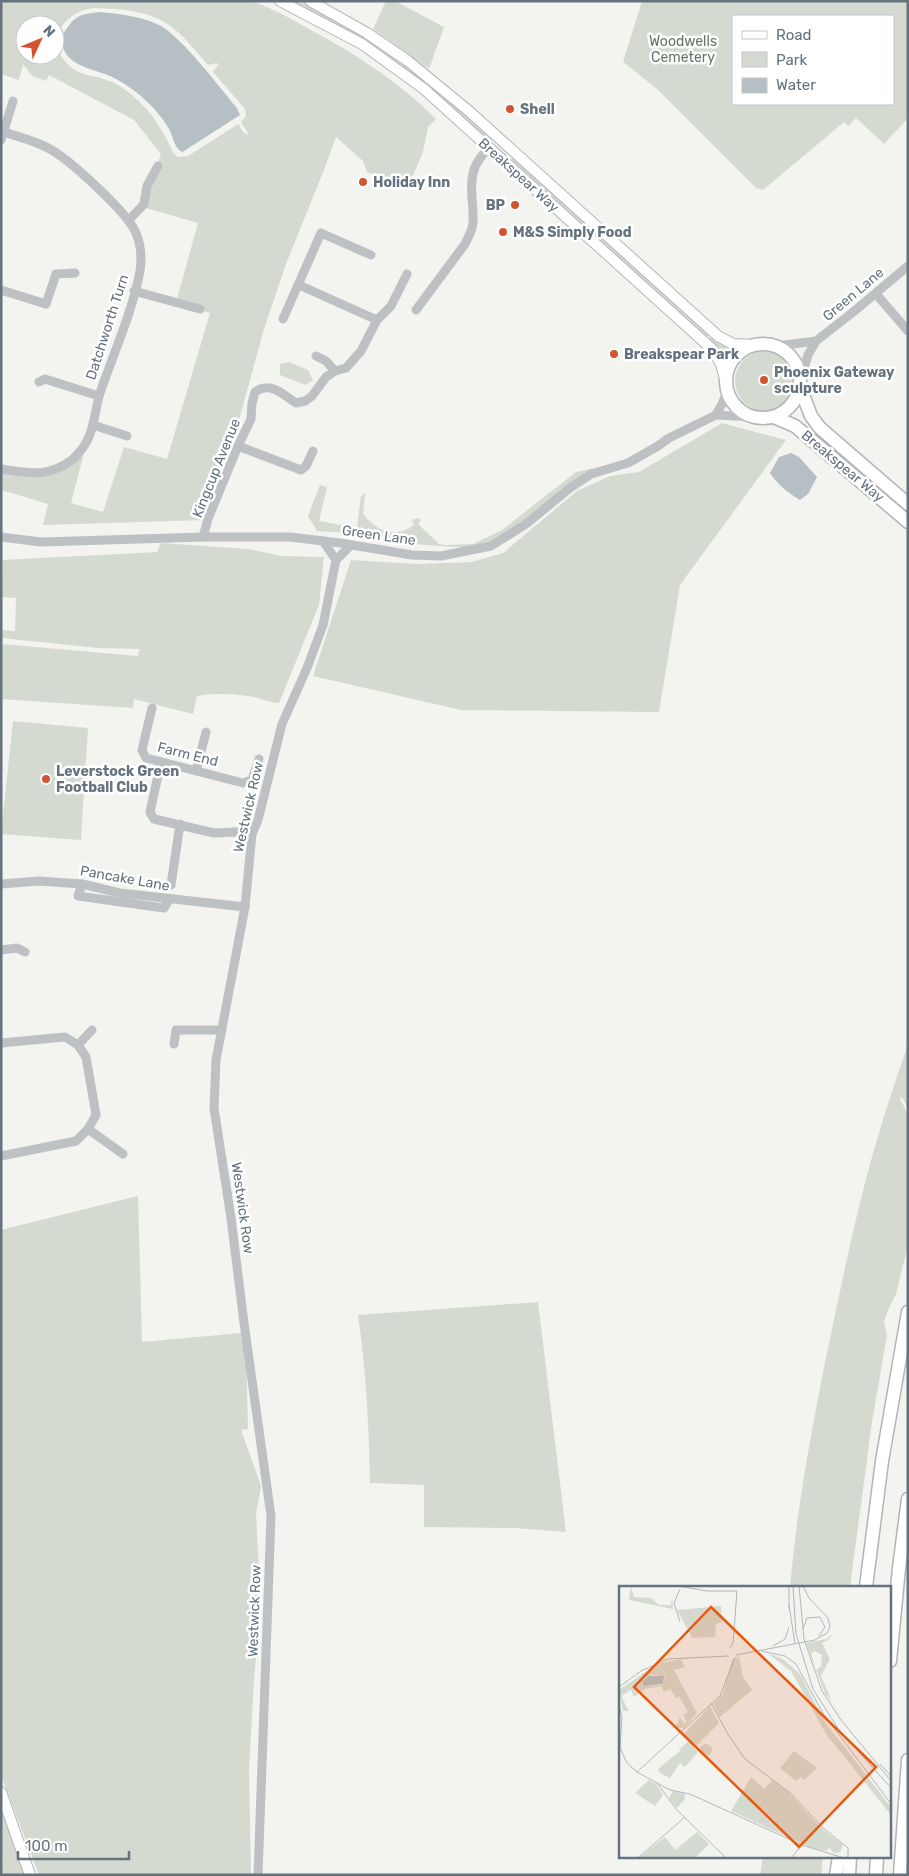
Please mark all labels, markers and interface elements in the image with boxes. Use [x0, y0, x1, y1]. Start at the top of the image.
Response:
north arrow [15, 15, 65, 65]
legend [732, 15, 894, 105]
text: N [39, 22, 59, 41]
text: Road [776, 26, 812, 44]
park label: Woodwells Cemetery [649, 33, 717, 66]
text: Park [776, 51, 807, 69]
text: Water [776, 76, 816, 94]
place label: Shell [520, 101, 555, 118]
marker: Shell [504, 103, 516, 115]
street label: Breakspear Way [475, 135, 563, 216]
place label: Holiday Inn [373, 174, 450, 191]
marker: Holiday Inn [357, 176, 369, 188]
place label: BP [486, 197, 506, 214]
marker: BP [509, 199, 521, 211]
place label: M&S Simply Food [513, 224, 632, 241]
marker: M&S Simply Food [497, 226, 509, 238]
street label: Green Lane [819, 264, 887, 325]
street label: Datchworth Turn [82, 272, 132, 382]
place label: Breakspear Park [624, 346, 740, 363]
marker: Breakspear Park [608, 348, 620, 360]
place label: Phoenix Gateway sculpture [774, 364, 895, 397]
marker: Phoenix Gateway sculpture [758, 374, 770, 386]
street label: Kingcup Avenue [189, 416, 244, 520]
street label: Breakspear Way [798, 427, 888, 506]
street label: Green Lane [341, 522, 417, 549]
street label: Farm End [156, 739, 220, 770]
street label: Westwick Row [230, 760, 267, 854]
place label: Leverstock Green Football Club [56, 763, 179, 796]
marker: Leverstock Green Football Club [40, 773, 52, 785]
street label: Pancake Lane [79, 862, 171, 895]
street label: Westwick Row [228, 1161, 257, 1255]
street label: Westwick Row [244, 1565, 265, 1657]
inset map [619, 1586, 892, 1858]
scale bar [18, 1828, 129, 1860]
text: 100 m [25, 1837, 67, 1855]

